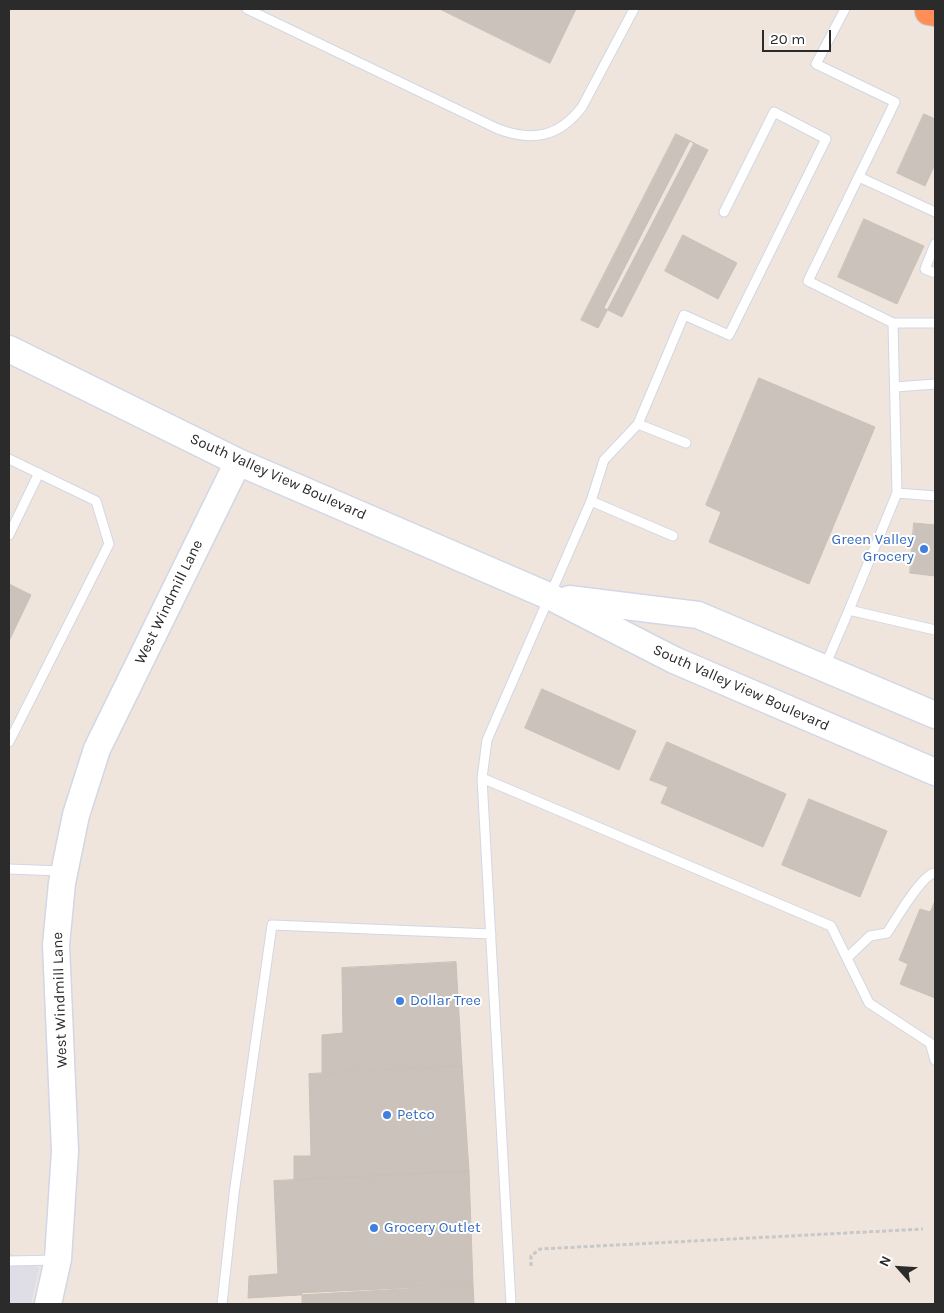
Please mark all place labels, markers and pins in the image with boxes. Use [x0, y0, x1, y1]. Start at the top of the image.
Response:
place label: Green Valley Grocery [832, 531, 914, 566]
marker: Green Valley Grocery [918, 543, 930, 555]
place label: Dollar Tree [410, 992, 481, 1010]
marker: Dollar Tree [394, 995, 406, 1007]
place label: Petco [397, 1106, 435, 1124]
marker: Petco [381, 1109, 393, 1121]
place label: Grocery Outlet [384, 1219, 481, 1237]
marker: Grocery Outlet [368, 1222, 380, 1234]

